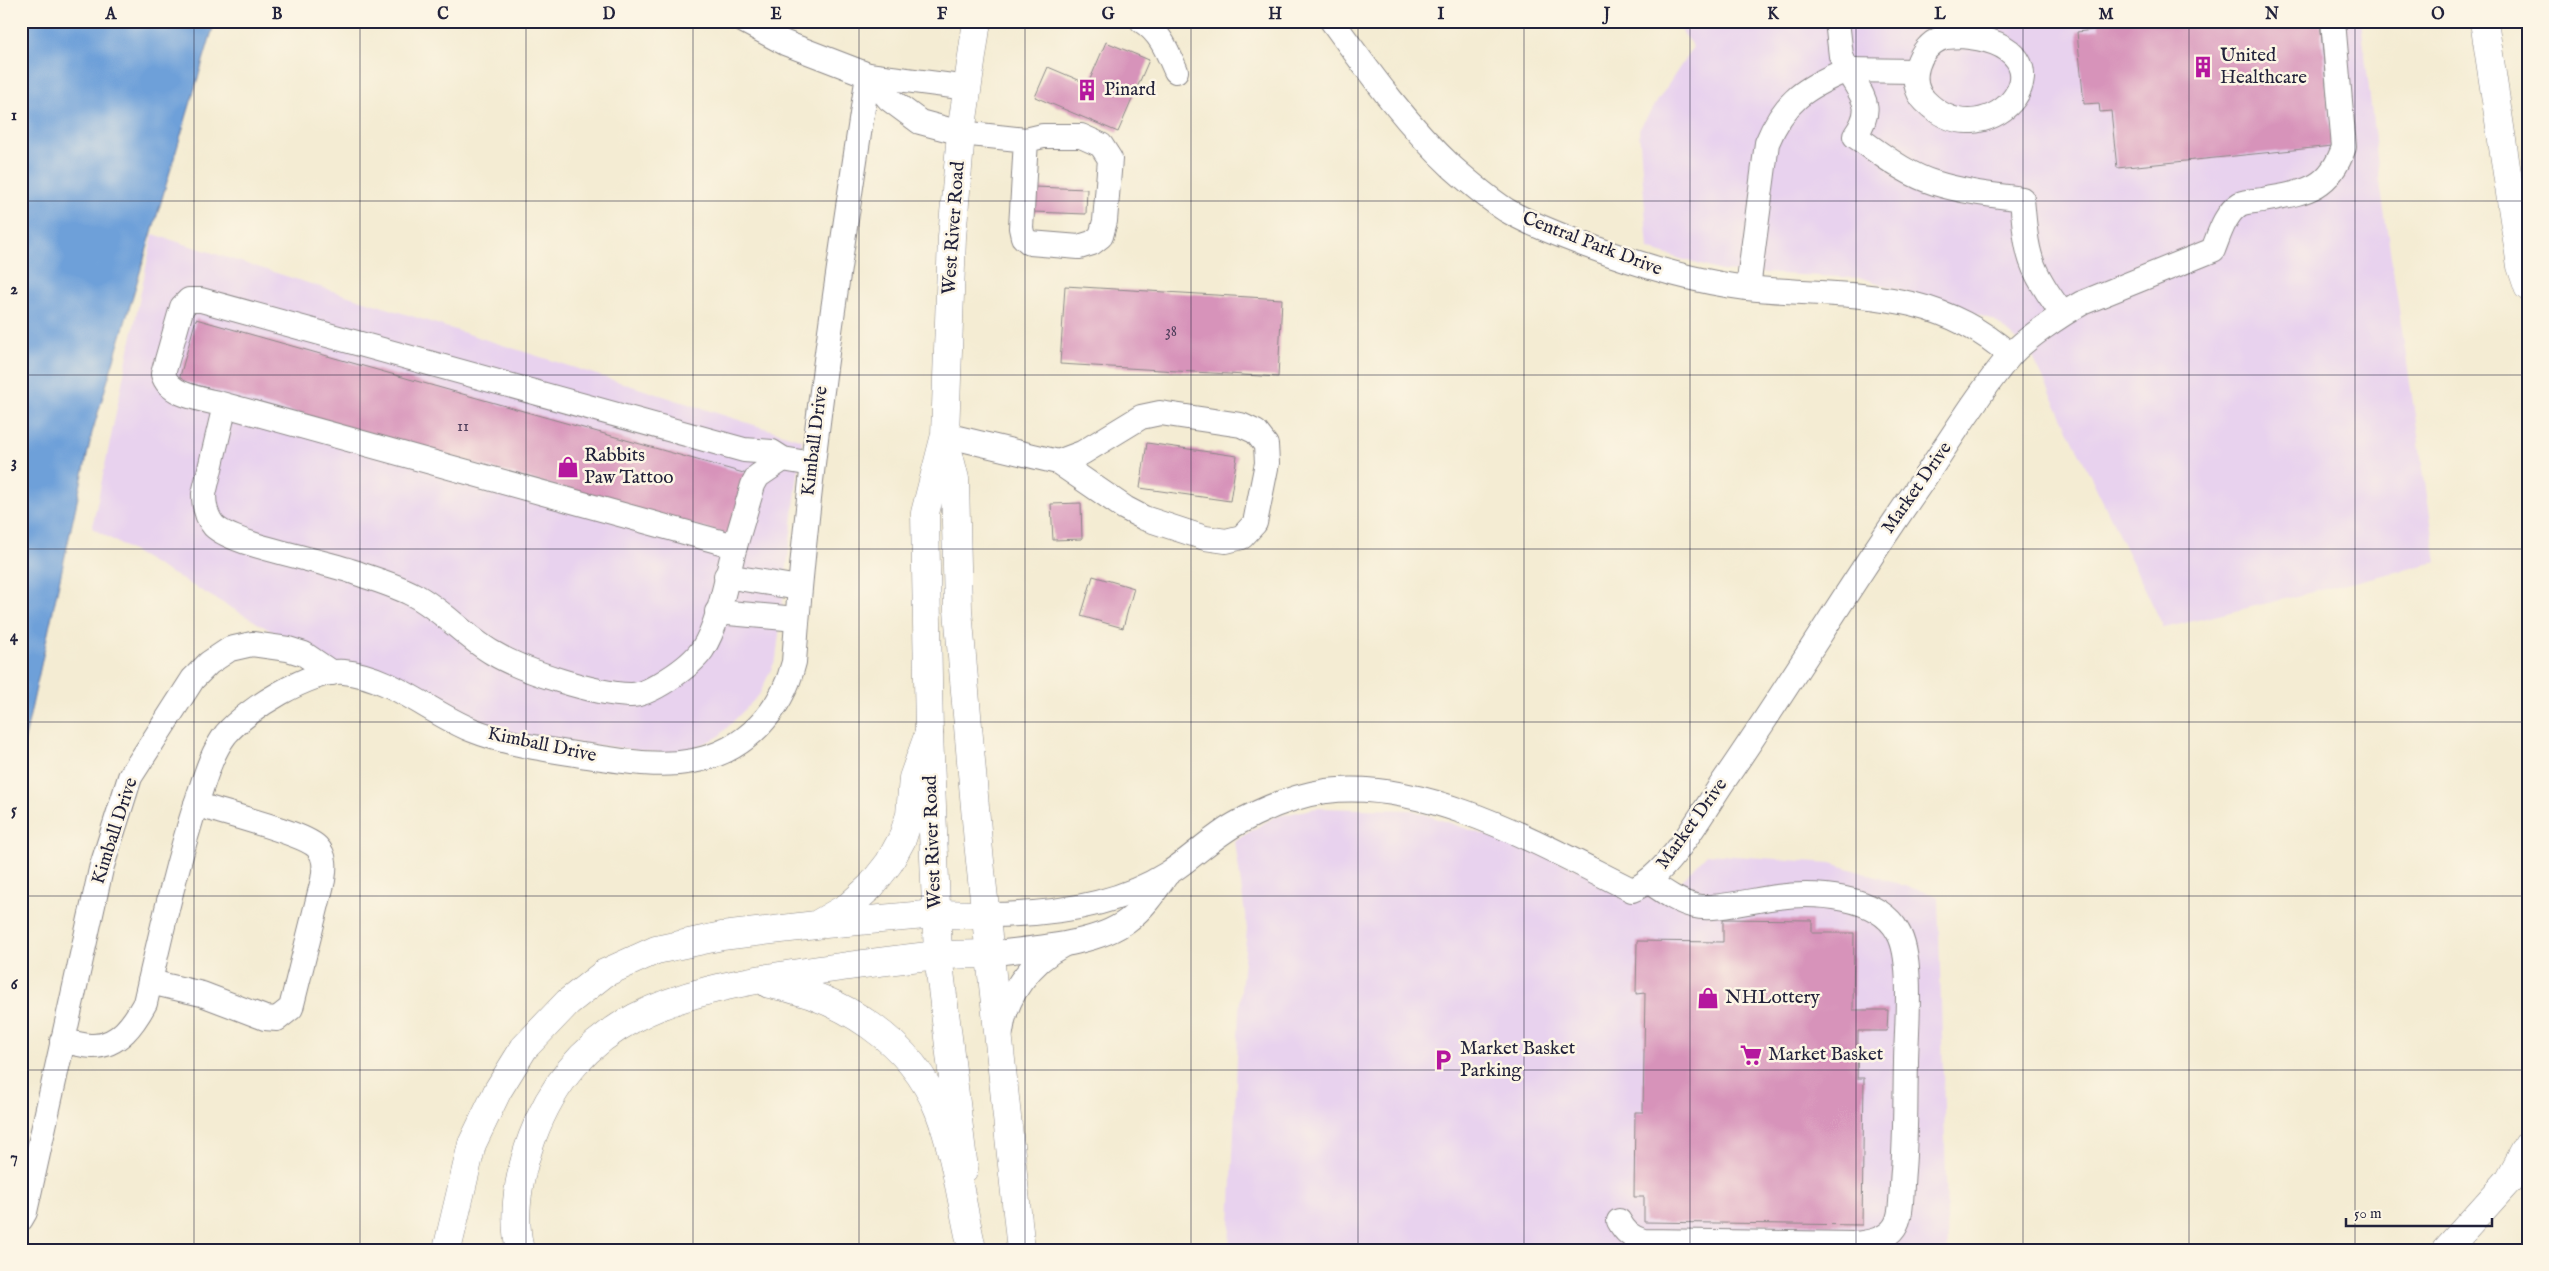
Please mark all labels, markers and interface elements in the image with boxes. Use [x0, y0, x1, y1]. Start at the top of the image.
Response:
text: A [105, 5, 118, 25]
text: B [272, 5, 283, 25]
text: C [437, 5, 449, 25]
text: D [603, 5, 616, 25]
text: E [770, 5, 782, 25]
text: F [937, 5, 948, 25]
text: G [1102, 5, 1115, 25]
text: H [1268, 5, 1282, 25]
text: I [1438, 5, 1445, 25]
text: J [1602, 5, 1611, 25]
text: K [1767, 5, 1780, 25]
text: L [1934, 5, 1946, 25]
text: M [2098, 5, 2114, 25]
text: N [2264, 5, 2279, 25]
text: O [2431, 5, 2445, 25]
place label: United Healthcare [2220, 44, 2307, 90]
building icon: United Healthcare [2190, 54, 2216, 80]
building icon: Pinard [1074, 77, 1100, 103]
place label: Pinard [1104, 78, 1156, 102]
text: 1 [11, 106, 17, 126]
street label: West River Road [937, 160, 971, 296]
street label: Central Park Drive [1519, 206, 1666, 282]
text: 2 [10, 280, 18, 300]
house number: 38 [1165, 322, 1177, 342]
street label: Kimball Drive [796, 384, 834, 497]
house number: 11 [457, 417, 469, 437]
street label: Market Drive [1877, 437, 1958, 539]
place label: Rabbits Paw Tattoo [584, 444, 674, 490]
text: 3 [11, 453, 17, 473]
shop icon: Rabbits Paw Tattoo [555, 454, 581, 480]
text: 4 [10, 627, 19, 647]
street label: Kimball Drive [485, 722, 599, 768]
street label: Kimball Drive [86, 774, 144, 887]
street label: West River Road [919, 774, 947, 909]
street label: Market Drive [1651, 774, 1733, 874]
text: 5 [11, 801, 17, 821]
text: 6 [11, 975, 19, 995]
shop icon: NHLottery [1695, 985, 1721, 1011]
place label: NHLottery [1725, 986, 1820, 1010]
place label: Market Basket Parking [1460, 1037, 1576, 1083]
supermarket icon: Market Basket [1738, 1042, 1764, 1068]
place label: Market Basket [1768, 1043, 1884, 1067]
parking icon: Market Basket Parking [1430, 1047, 1456, 1073]
text: 7 [10, 1148, 18, 1168]
scale bar [2346, 1196, 2493, 1228]
text: 50 m [2354, 1204, 2382, 1223]

